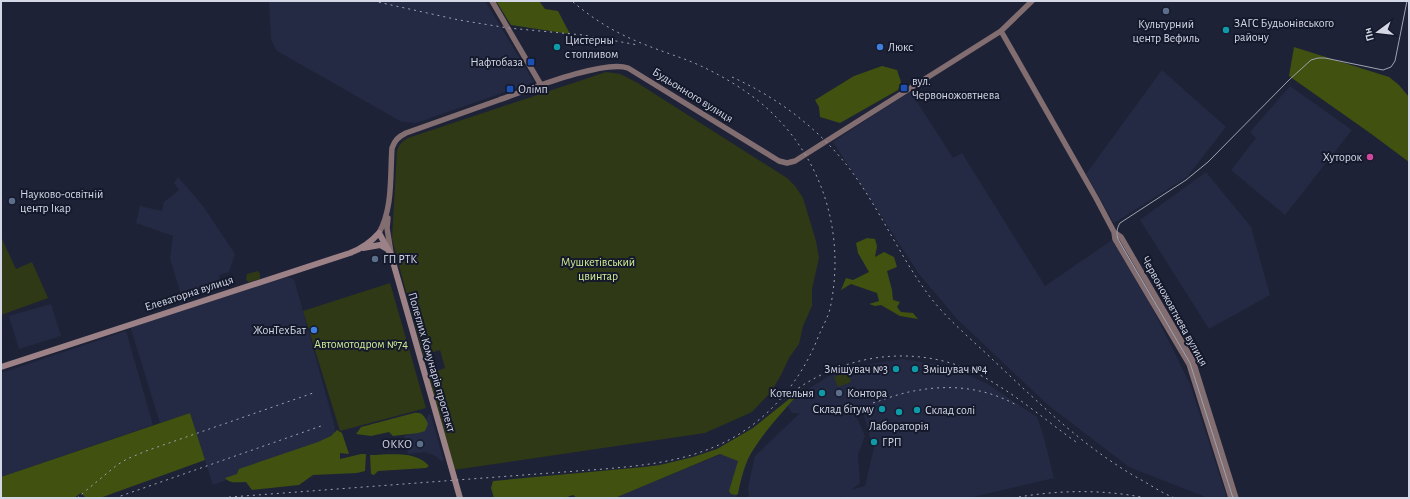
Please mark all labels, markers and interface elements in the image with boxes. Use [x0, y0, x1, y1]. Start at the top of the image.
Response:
marker: Культурний центр Вефиль [1161, 6, 1171, 16]
north arrow [1358, 12, 1398, 52]
place label: ЗАГС Будьонівського району [1234, 17, 1334, 44]
place label: Культурний центр Вефиль [1133, 18, 1199, 44]
marker: ЗАГС Будьонівського району [1221, 25, 1231, 35]
text: Пн [1362, 27, 1376, 42]
place label: Цистерны с топливом [565, 34, 618, 60]
place label: Люкс [888, 41, 913, 53]
marker: Цистерны с топливом [552, 42, 562, 52]
marker: Люкс [875, 42, 885, 52]
place label: Нафтобаза [470, 56, 524, 68]
marker: Нафтобаза [526, 57, 536, 67]
street label: Будьонного вулиця [650, 65, 735, 125]
place label: вул. Червоножовтнева [912, 75, 1000, 101]
place label: Олімп [518, 83, 548, 95]
marker: вул. Червоножовтнева [899, 83, 909, 93]
marker: Олімп [505, 84, 515, 94]
place label: Хуторок [1323, 151, 1362, 164]
marker: Хуторок [1365, 152, 1375, 162]
place label: Науково-освітній центр Ікар [20, 188, 103, 214]
marker: Науково-освітній центр Ікар [7, 196, 17, 206]
place label: ГП РТК [383, 253, 417, 265]
marker: ГП РТК [370, 254, 380, 264]
street label: Червоножовтнева вулиця [1139, 254, 1210, 369]
park label: Мушкетівський цвинтар [561, 256, 635, 282]
street label: Елеваторна вулиця [143, 273, 235, 314]
street label: Полеглих Комунарів проспект [405, 291, 458, 434]
place label: ЖонТехБат [253, 324, 307, 336]
marker: ЖонТехБат [309, 325, 319, 335]
park label: Автомотодром №74 [314, 338, 408, 350]
place label: Змішувач №3 [824, 363, 888, 376]
place label: Змішувач №4 [923, 363, 988, 376]
marker: Змішувач №3 [891, 364, 901, 374]
marker: Змішувач №4 [910, 364, 920, 374]
place label: Котельня [770, 387, 814, 399]
place label: Контора [847, 387, 888, 399]
marker: Котельня [817, 388, 827, 398]
marker: Контора [834, 388, 844, 398]
place label: Склад бітуму [812, 403, 874, 416]
marker: Склад бітуму [877, 404, 887, 414]
place label: Склад солі [925, 404, 975, 416]
marker: Склад солі [912, 405, 922, 415]
marker: Лабораторія [894, 407, 904, 417]
place label: Лабораторія [869, 420, 929, 432]
place label: ГРП [882, 436, 902, 448]
marker: ГРП [869, 437, 879, 447]
place label: ОККО [382, 438, 412, 450]
marker: ОККО [415, 439, 425, 449]

